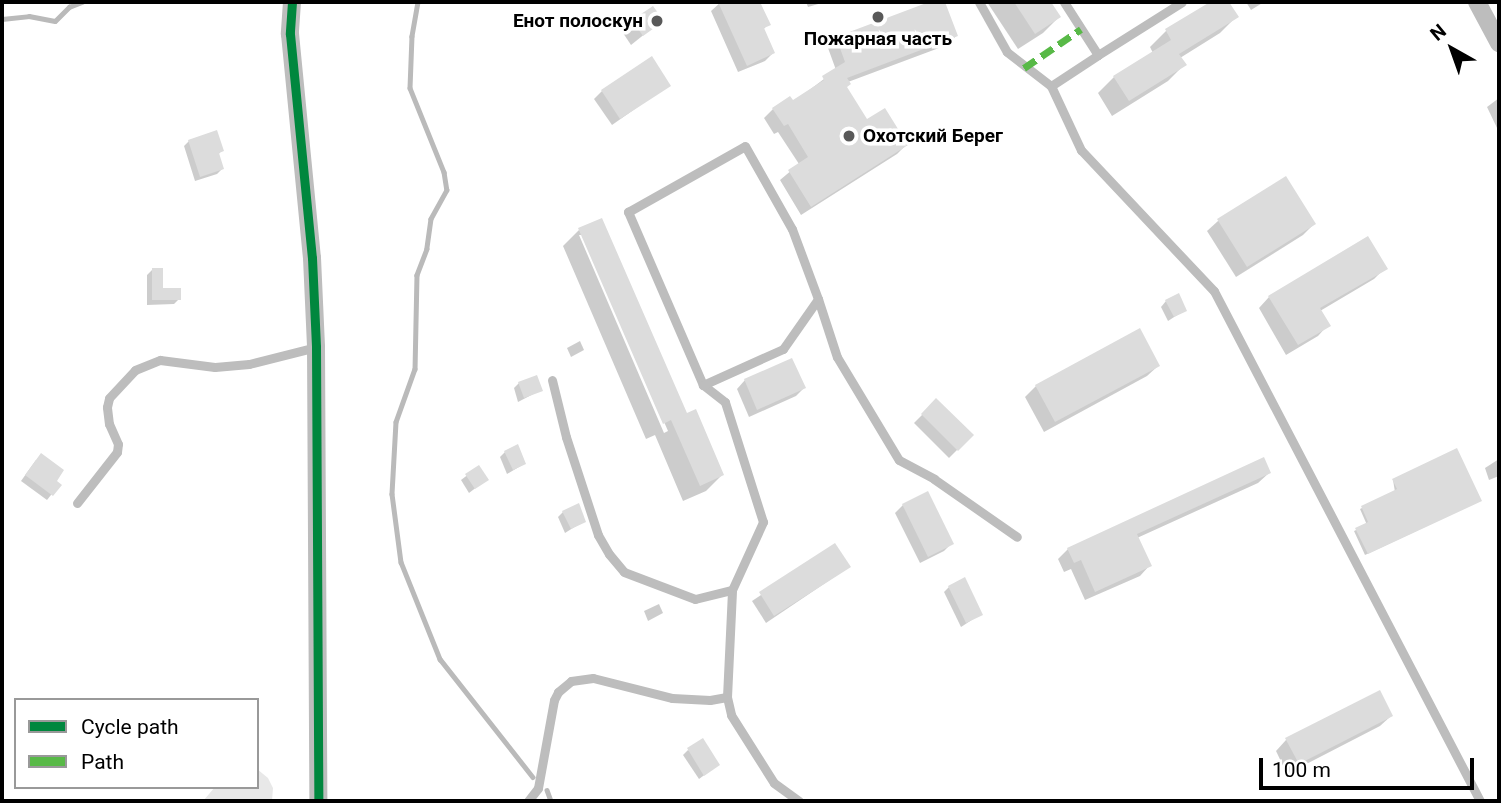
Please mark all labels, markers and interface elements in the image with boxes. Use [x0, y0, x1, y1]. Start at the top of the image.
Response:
marker: Пожарная часть [870, 9, 886, 25]
place label: Енот полоскун [513, 10, 643, 32]
marker: Енот полоскун [649, 13, 665, 29]
north arrow [1417, 14, 1487, 84]
text: N [1426, 19, 1451, 46]
place label: Пожарная часть [804, 28, 952, 50]
place label: Охотский Берег [863, 125, 1003, 147]
marker: Охотский Берег [841, 128, 857, 144]
legend [14, 698, 259, 789]
text: Cycle path [81, 715, 179, 739]
scale bar [1263, 744, 1478, 788]
text: Path [81, 750, 124, 774]
text: 100 m [1272, 758, 1331, 782]

